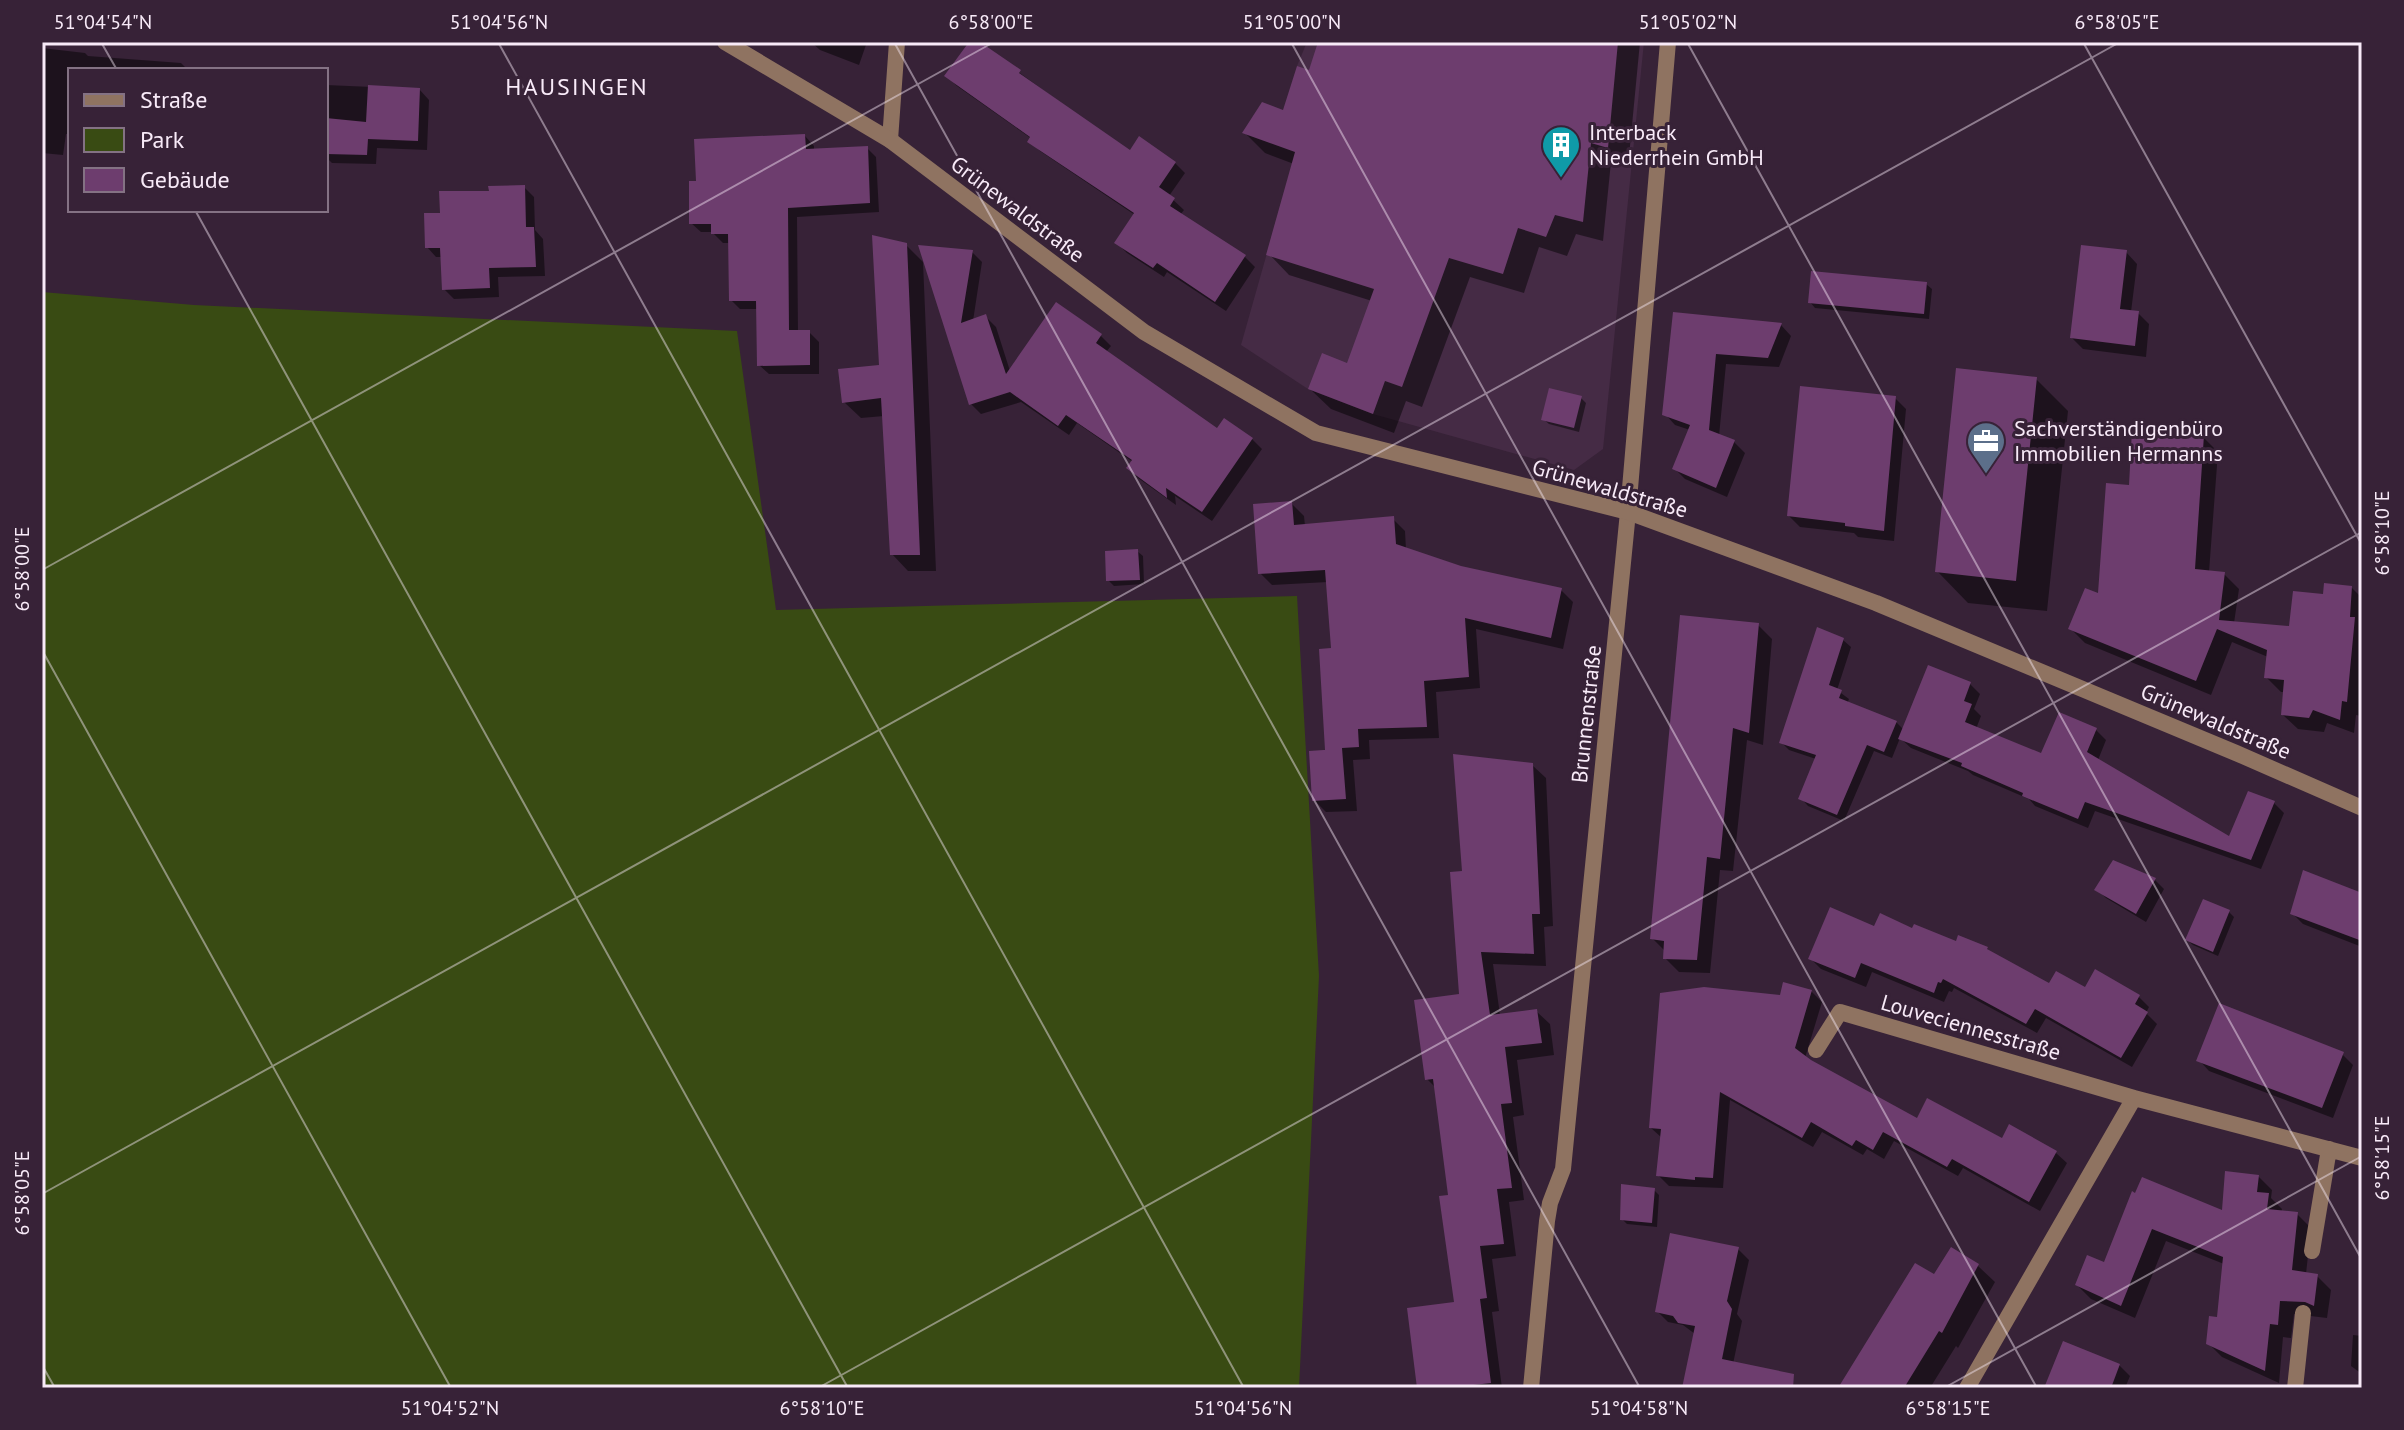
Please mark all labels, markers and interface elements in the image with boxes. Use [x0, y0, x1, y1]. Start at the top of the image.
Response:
text: 51°04'54"N [54, 9, 152, 35]
text: 51°04'56"N [450, 9, 548, 35]
text: 6°58'00"E [949, 9, 1033, 35]
text: 51°05'00"N [1243, 9, 1341, 35]
text: 51°05'02"N [1639, 9, 1737, 35]
text: 6°58'05"E [2075, 9, 2159, 35]
legend [68, 68, 328, 212]
district label: HAUSINGEN [505, 71, 649, 102]
text: Straße [140, 84, 207, 115]
place label: Interback Niederrhein GmbH [1589, 118, 1764, 171]
text: Park [140, 124, 185, 155]
building icon: Interback Niederrhein GmbH [1540, 124, 1582, 179]
street label: Grünewaldstraße [946, 150, 1090, 268]
text: Gebäude [140, 164, 230, 195]
place label: Sachverständigenbüro Immobilien Hermanns [2014, 414, 2223, 467]
office icon: Sachverständigenbüro Immobilien Hermanns [1965, 420, 2007, 475]
street label: Grünewaldstraße [1529, 452, 1691, 524]
text: 6°58'10"E [2369, 491, 2395, 575]
text: 6°58'00"E [9, 527, 35, 611]
street label: Brunnenstraße [1565, 644, 1607, 784]
street label: Grünewaldstraße [2137, 677, 2295, 765]
street label: Louveciennesstraße [1878, 988, 2064, 1066]
text: 6°58'15"E [2369, 1116, 2395, 1200]
text: 6°58'05"E [9, 1151, 35, 1235]
text: 51°04'52"N [401, 1395, 499, 1421]
text: 6°58'10"E [780, 1395, 864, 1421]
text: 51°04'56"N [1194, 1395, 1292, 1421]
text: 51°04'58"N [1590, 1395, 1688, 1421]
text: 6°58'15"E [1906, 1395, 1990, 1421]

